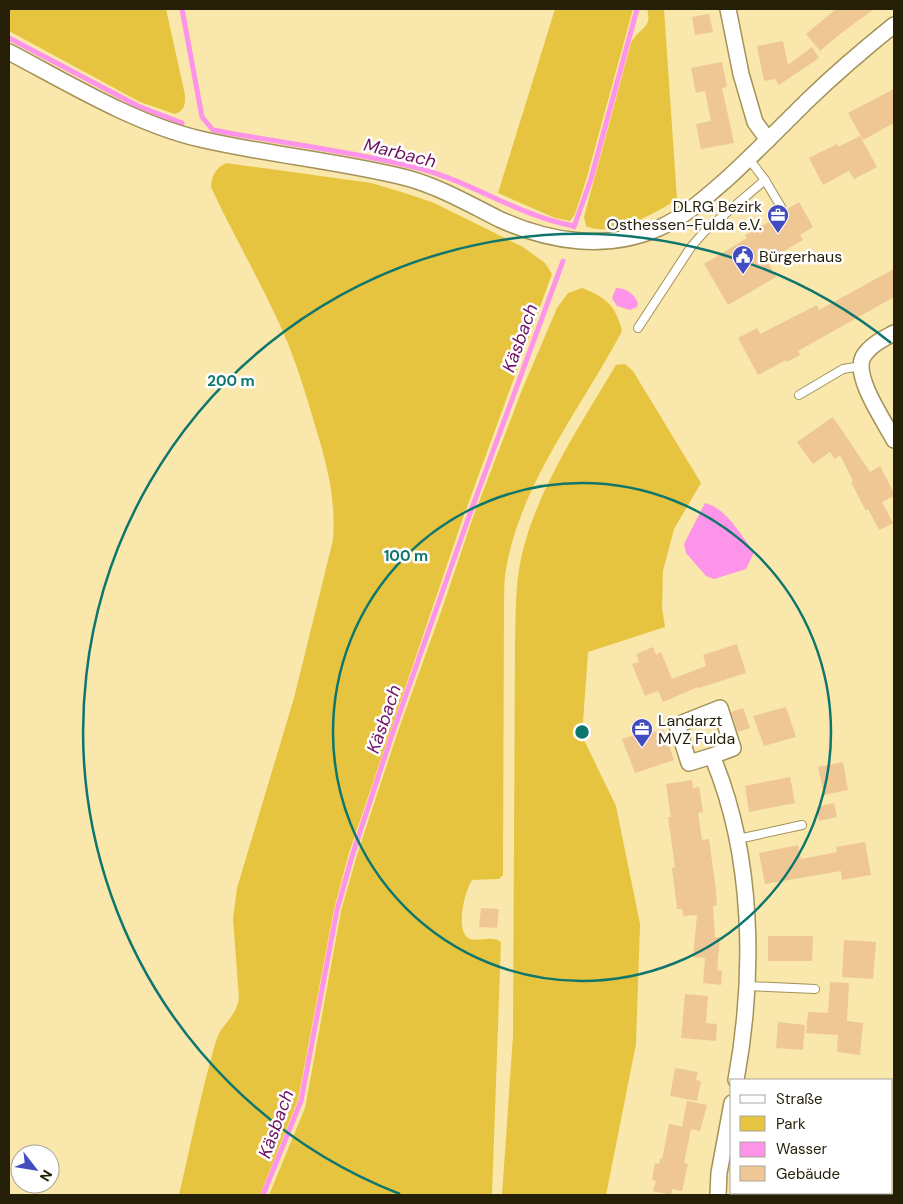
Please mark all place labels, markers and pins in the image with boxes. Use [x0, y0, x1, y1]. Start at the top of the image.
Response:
place label: DLRG Bezirk Osthessen-Fulda e.V. [607, 196, 762, 235]
office icon: DLRG Bezirk Osthessen-Fulda e.V. [766, 203, 790, 234]
public building icon: Bürgerhaus [731, 244, 755, 275]
place label: Bürgerhaus [759, 246, 842, 267]
place label: Landarzt MVZ Fulda [658, 710, 735, 749]
office icon: Landarzt MVZ Fulda [630, 717, 654, 748]
centre of rings [573, 723, 591, 741]

